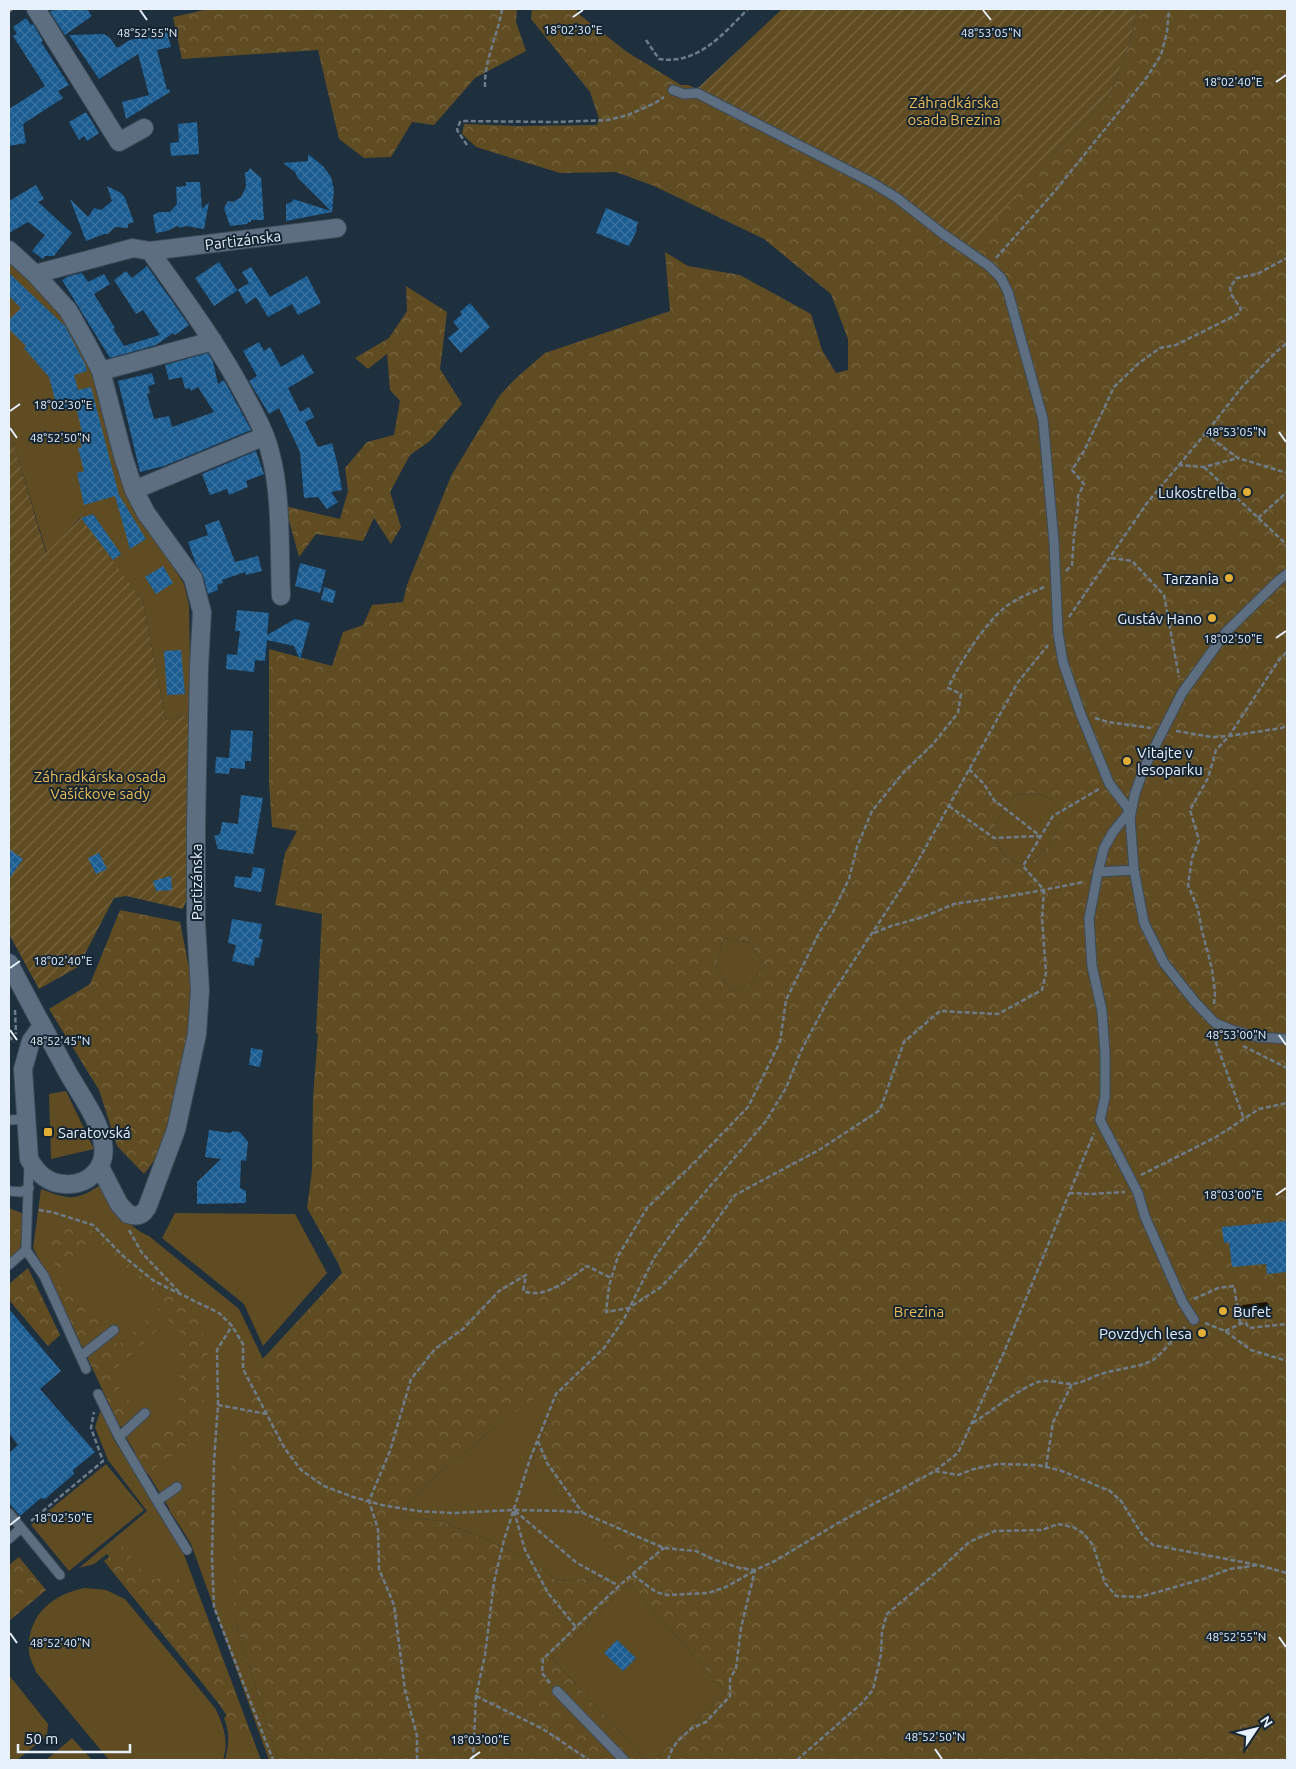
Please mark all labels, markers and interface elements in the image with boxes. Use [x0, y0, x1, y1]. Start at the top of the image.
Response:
text: 18°02'30"E [544, 23, 603, 36]
text: 48°52'55"N [117, 26, 177, 39]
text: 48°53'05"N [961, 26, 1021, 39]
text: 18°02'40"E [1204, 75, 1263, 88]
park label: Záhradkárska osada Brezina [907, 94, 1001, 128]
street label: Partizánska [204, 227, 282, 253]
text: 18°02'30"E [34, 398, 93, 411]
text: 48°53'05"N [1206, 425, 1266, 438]
text: 48°52'50"N [30, 431, 90, 444]
place label: Lukostrelba [1158, 484, 1237, 501]
marker: Lukostrelba [1241, 486, 1253, 498]
place label: Tarzania [1163, 570, 1219, 587]
marker: Tarzania [1223, 572, 1235, 584]
place label: Gustáv Hano [1117, 610, 1202, 627]
marker: Gustáv Hano [1206, 612, 1218, 624]
text: 18°02'50"E [1204, 632, 1263, 645]
place label: Vitajte v lesoparku [1137, 744, 1203, 778]
marker: Vitajte v lesoparku [1121, 755, 1133, 767]
park label: Záhradkárska osada Vašíčkove sady [34, 768, 166, 802]
street label: Partizánska [188, 844, 205, 920]
text: 18°02'40"E [34, 954, 93, 967]
text: 48°53'00"N [1206, 1028, 1266, 1041]
text: 48°52'45"N [30, 1034, 90, 1047]
place label: Saratovská [58, 1124, 131, 1141]
marker: Saratovská [42, 1126, 54, 1138]
text: 18°03'00"E [1204, 1188, 1263, 1201]
park label: Brezina [894, 1303, 944, 1320]
place label: Bufet [1233, 1303, 1271, 1320]
marker: Bufet [1217, 1305, 1229, 1317]
place label: Povzdych lesa [1099, 1325, 1192, 1342]
marker: Povzdych lesa [1196, 1327, 1208, 1339]
text: 18°02'50"E [34, 1511, 93, 1524]
text: 48°52'55"N [1206, 1630, 1266, 1643]
text: 48°52'40"N [30, 1636, 90, 1649]
north arrow [1231, 1704, 1281, 1754]
text: N [1257, 1713, 1276, 1730]
scale bar [18, 1722, 130, 1754]
text: 50 m [25, 1730, 58, 1747]
text: 48°52'50"N [905, 1730, 965, 1743]
text: 18°03'00"E [451, 1733, 510, 1746]

